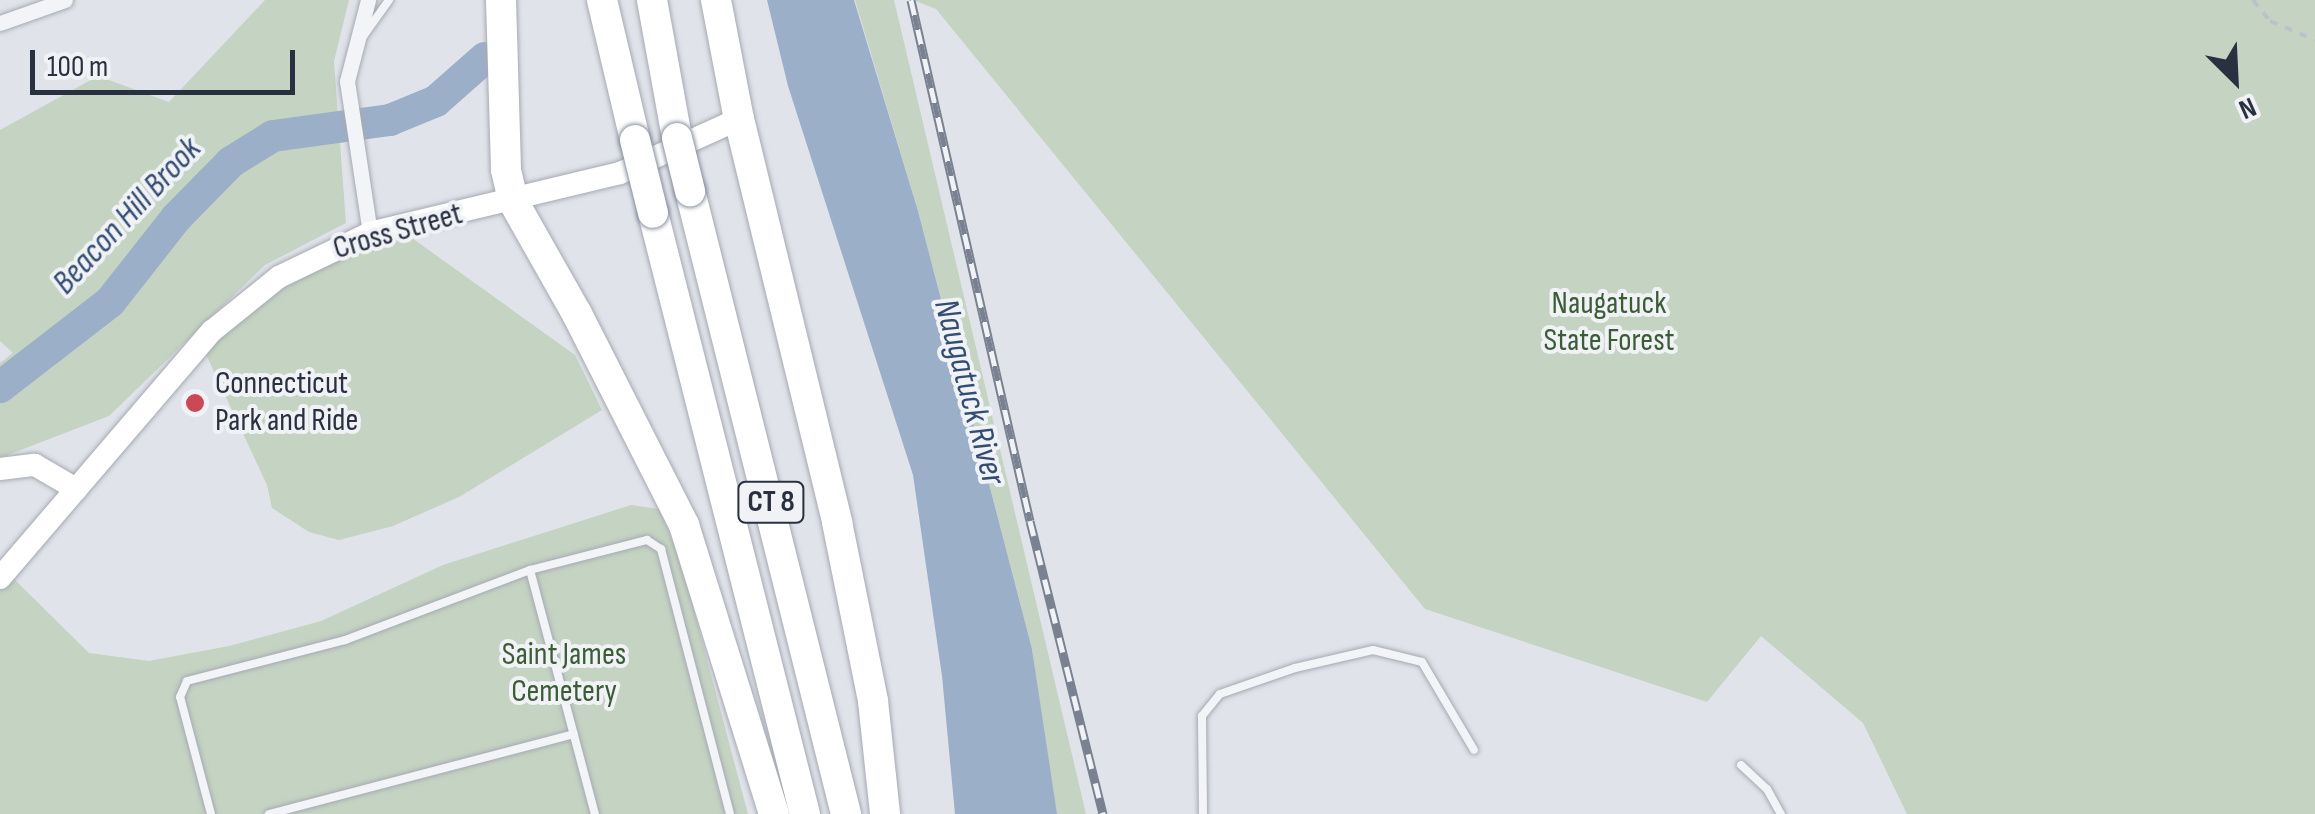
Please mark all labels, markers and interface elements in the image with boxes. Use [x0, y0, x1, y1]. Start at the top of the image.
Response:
scale bar [35, 30, 300, 92]
north arrow [2185, 30, 2285, 130]
text: 100 m [47, 49, 108, 85]
text: N [2234, 90, 2261, 126]
water label: Beacon Hill Brook [44, 129, 210, 303]
street label: Cross Street [329, 195, 467, 269]
park label: Naugatuck State Forest [1544, 286, 1674, 361]
water label: Naugatuck River [924, 295, 1014, 489]
place label: Connecticut Park and Ride [215, 366, 358, 441]
marker: Connecticut Park and Ride [184, 392, 206, 414]
road number: CT 8 [736, 477, 806, 527]
park label: Saint James Cemetery [502, 637, 626, 712]

